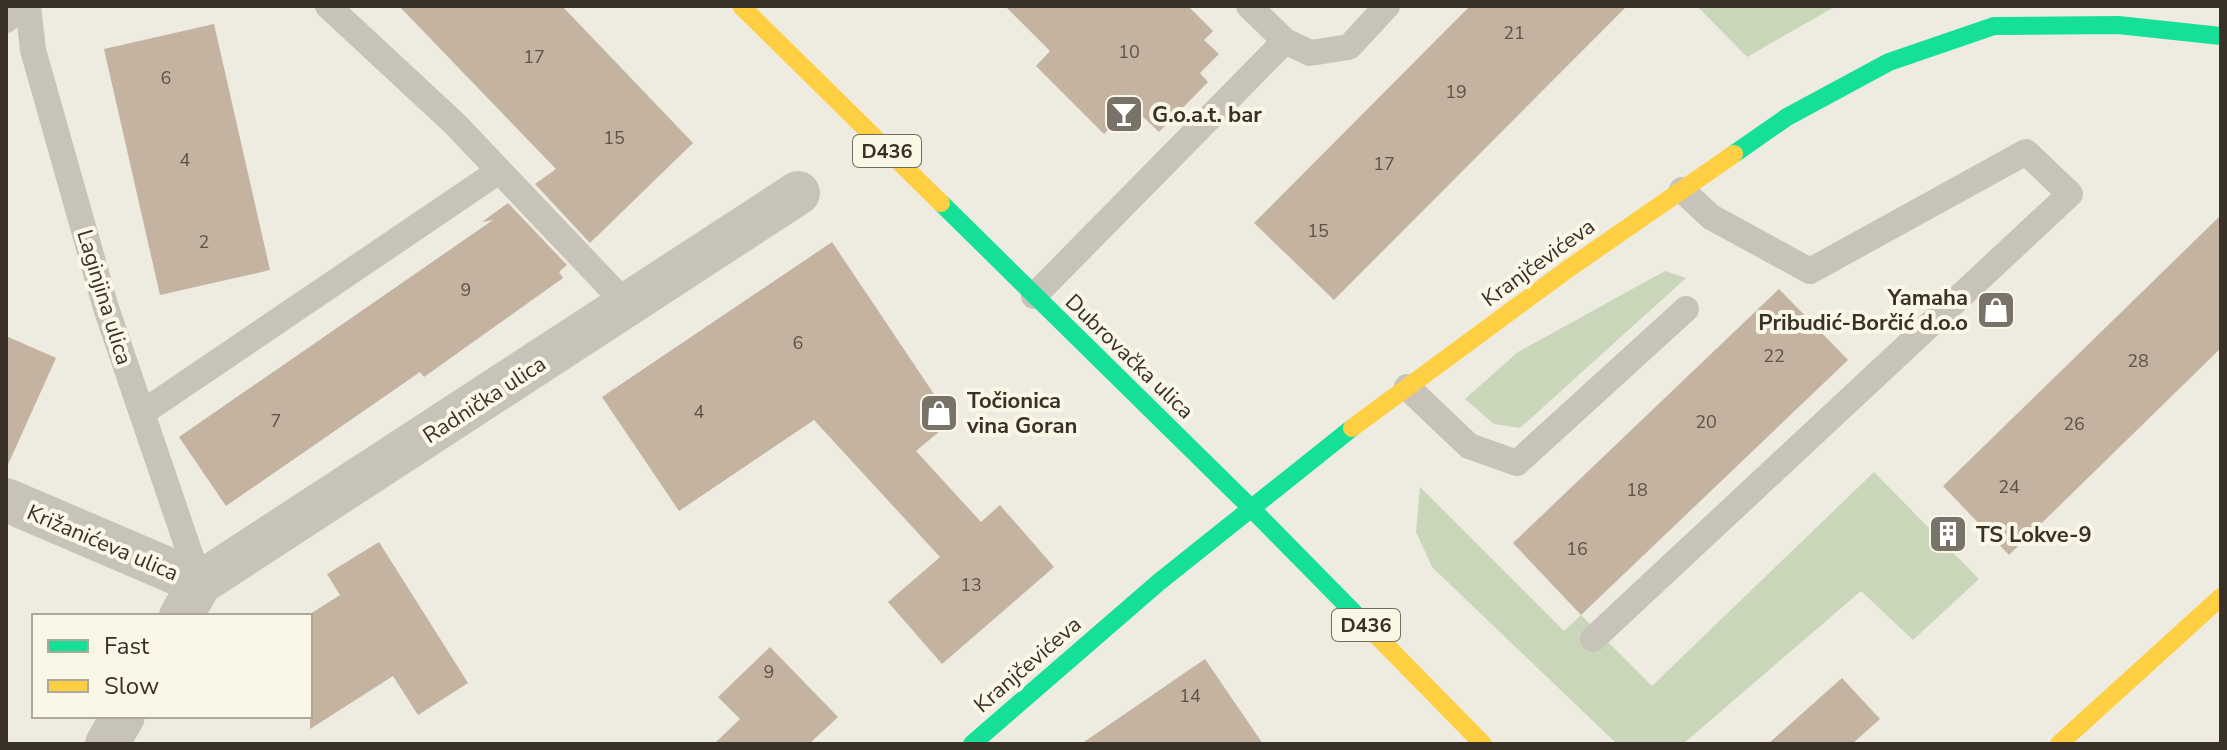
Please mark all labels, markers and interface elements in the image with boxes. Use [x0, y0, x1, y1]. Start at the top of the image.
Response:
house number: 21 [1503, 21, 1525, 45]
house number: 10 [1118, 40, 1140, 64]
house number: 17 [523, 45, 545, 69]
house number: 6 [161, 66, 171, 90]
house number: 19 [1445, 80, 1467, 104]
bar icon: G.o.a.t. bar [1103, 93, 1145, 135]
place label: G.o.a.t. bar [1152, 100, 1262, 130]
house number: 15 [603, 126, 625, 150]
road number: D436 [853, 135, 921, 167]
house number: 4 [180, 148, 191, 172]
house number: 17 [1373, 152, 1395, 176]
street label: Kranjčevićeva [1476, 212, 1601, 314]
house number: 15 [1307, 219, 1329, 243]
street label: Laginjina ulica [69, 226, 139, 369]
house number: 2 [199, 230, 209, 254]
house number: 9 [461, 278, 471, 302]
place label: Yamaha Pribudić-Borčić d.o.o [1758, 283, 1968, 338]
street label: Dubrovačka ulica [1058, 288, 1200, 426]
shop icon: Yamaha Pribudić-Borčić d.o.o [1975, 289, 2017, 331]
house number: 6 [793, 331, 803, 355]
house number: 22 [1763, 344, 1785, 368]
street label: Radnička ulica [417, 349, 552, 451]
house number: 28 [2127, 349, 2149, 373]
place label: Točionica vina Goran [966, 386, 1077, 441]
shop icon: Točionica vina Goran [918, 392, 960, 434]
house number: 4 [694, 400, 705, 424]
house number: 7 [271, 409, 281, 433]
house number: 20 [1695, 410, 1717, 434]
house number: 26 [2063, 412, 2085, 436]
house number: 24 [1998, 475, 2020, 499]
house number: 18 [1626, 478, 1648, 502]
street label: Križanićeva ulica [22, 498, 183, 588]
building icon: TS Lokve-9 [1927, 513, 1969, 555]
place label: TS Lokve-9 [1976, 520, 2092, 550]
house number: 16 [1566, 537, 1588, 561]
house number: 13 [960, 573, 982, 597]
road number: D436 [1332, 609, 1400, 641]
street label: Kranjčevićeva [968, 610, 1088, 720]
legend [32, 614, 312, 718]
text: Fast [104, 630, 150, 662]
house number: 9 [764, 660, 774, 684]
text: Slow [104, 670, 159, 702]
house number: 14 [1179, 684, 1201, 708]

